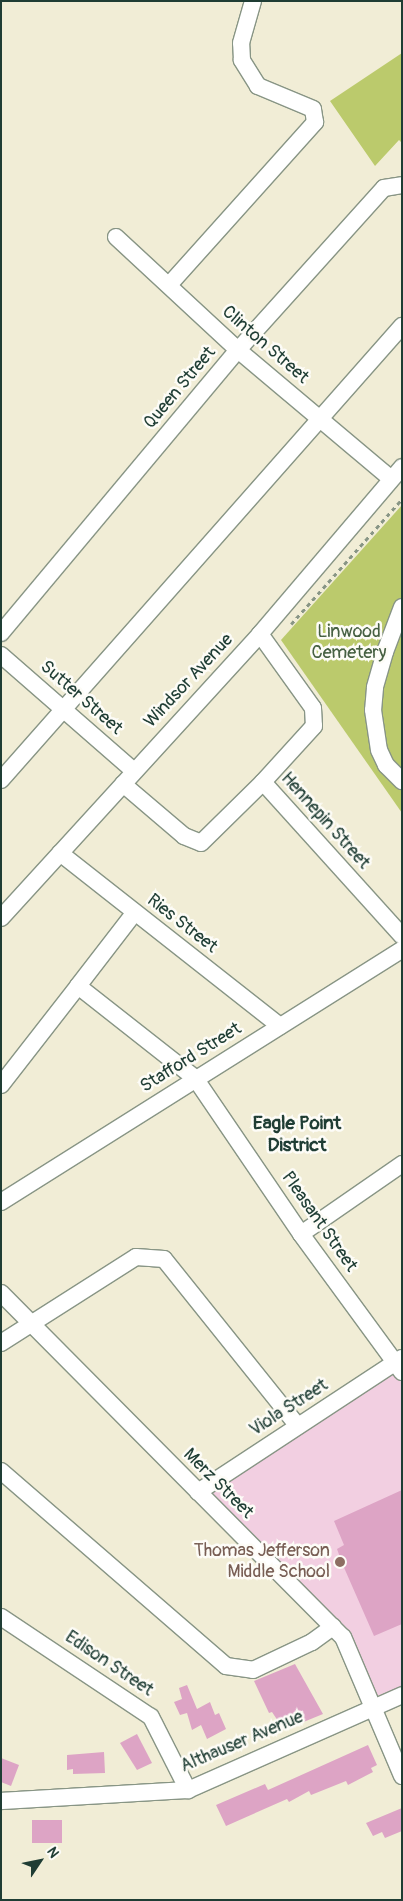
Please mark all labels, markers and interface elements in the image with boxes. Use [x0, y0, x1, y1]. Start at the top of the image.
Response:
street label: Clinton Street [217, 301, 313, 389]
street label: Queen Street [139, 343, 221, 433]
park label: Linwood Cemetery [312, 622, 386, 664]
street label: Windsor Avenue [140, 629, 238, 733]
street label: Sutter Street [35, 656, 127, 740]
street label: Hennepin Street [276, 768, 374, 874]
street label: Ries Street [143, 890, 221, 958]
street label: Stafford Street [136, 1018, 246, 1098]
district label: Eagle Point District [253, 1113, 341, 1157]
street label: Pleasant Street [277, 1168, 361, 1276]
street label: Viola Street [246, 1375, 332, 1441]
street label: Merz Street [178, 1444, 258, 1524]
place label: Thomas Jefferson Middle School [194, 1541, 330, 1584]
marker: Thomas Jefferson Middle School [334, 1556, 346, 1568]
street label: Edison Street [61, 1627, 157, 1701]
street label: Althauser Avenue [177, 1706, 307, 1778]
north arrow [15, 1836, 65, 1886]
text: N [43, 1844, 63, 1861]

